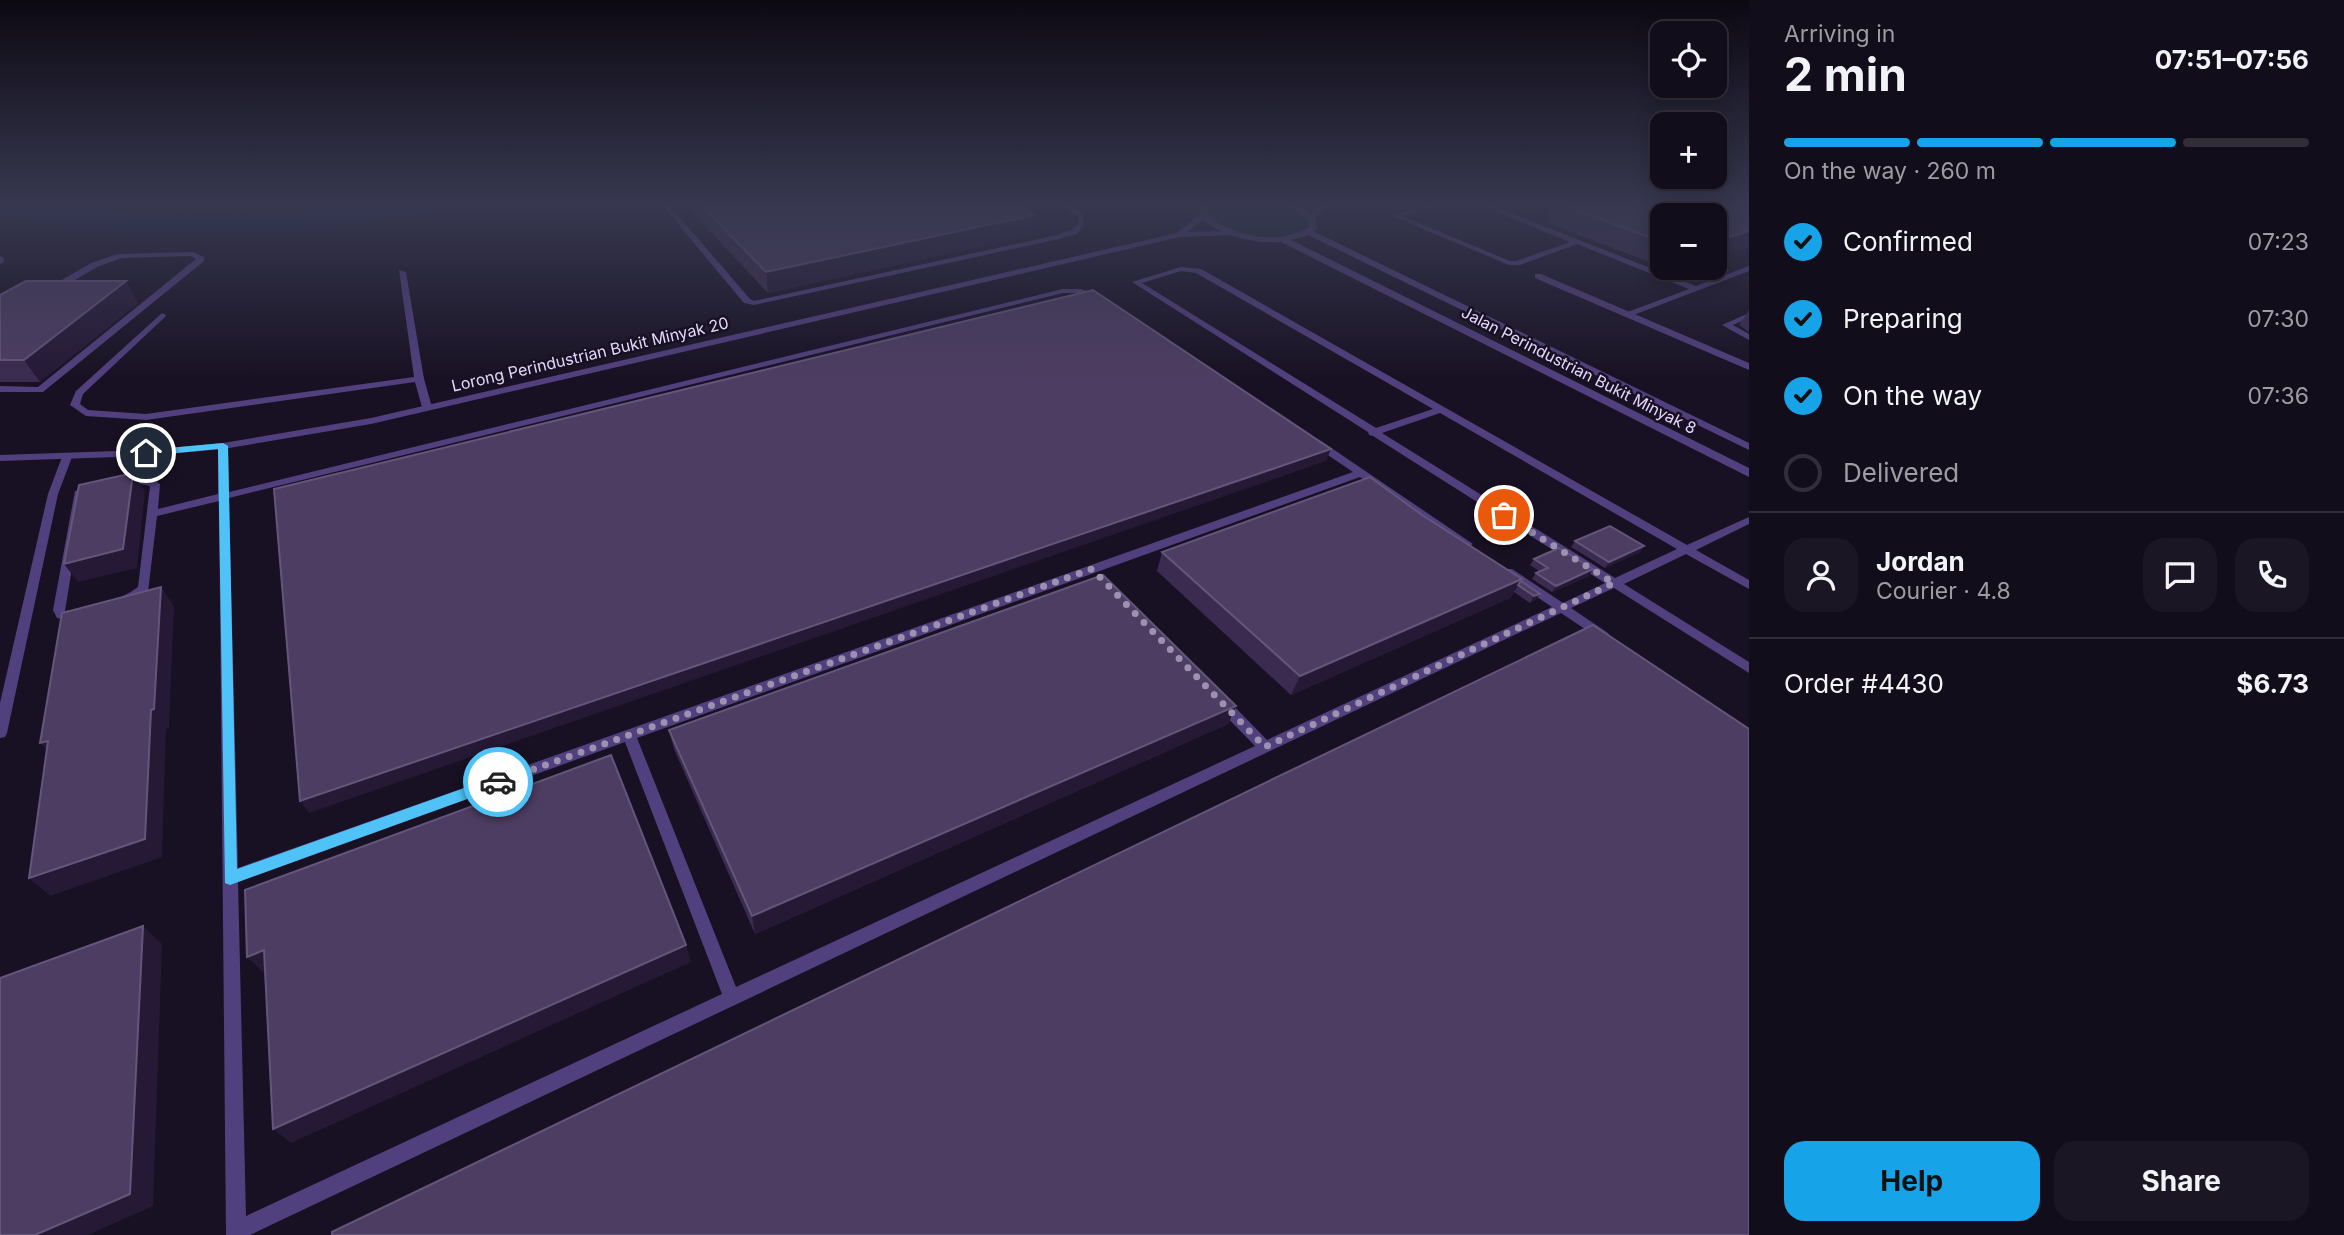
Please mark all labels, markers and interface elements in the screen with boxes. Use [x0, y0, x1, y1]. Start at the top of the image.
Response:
text: Arriving in [1784, 20, 1895, 48]
map controls [1650, 21, 1727, 280]
button: locate [1650, 21, 1727, 98]
text: 07:51–07:56 [2155, 44, 2309, 75]
text: 2 min [1784, 46, 1907, 102]
button: + [1650, 112, 1727, 189]
text: On the way · 260 m [1784, 157, 1996, 185]
button: − [1650, 203, 1727, 280]
icon: check [1784, 223, 1822, 261]
text: Confirmed [1843, 226, 1973, 257]
text: 07:23 [2248, 228, 2309, 256]
icon: check [1784, 300, 1822, 338]
street label: Jalan Perindustrian Bukit Minyak 8 [1458, 302, 1700, 438]
text: Preparing [1843, 303, 1963, 334]
text: 07:30 [2247, 305, 2309, 333]
street label: Lorong Perindustrian Bukit Minyak 20 [450, 312, 730, 396]
icon: check [1784, 377, 1822, 415]
text: On the way [1843, 380, 1982, 411]
text: 07:36 [2248, 382, 2309, 410]
pin [116, 423, 176, 483]
icon: home [127, 434, 165, 472]
text: Delivered [1843, 457, 1959, 488]
pin [1474, 485, 1534, 545]
icon: bag [1485, 496, 1523, 534]
button: person [1784, 538, 1858, 612]
button: chat [2143, 538, 2217, 612]
button: phone [2235, 538, 2309, 612]
text: Jordan [1876, 546, 1965, 577]
text: Courier · 4.8 [1876, 577, 2011, 605]
text: Order #4430 [1784, 668, 1944, 699]
text: $6.73 [2236, 668, 2309, 699]
courier [463, 747, 533, 817]
icon: car [479, 763, 517, 801]
button: Help [1784, 1141, 2040, 1221]
button: Share [2054, 1141, 2309, 1221]

